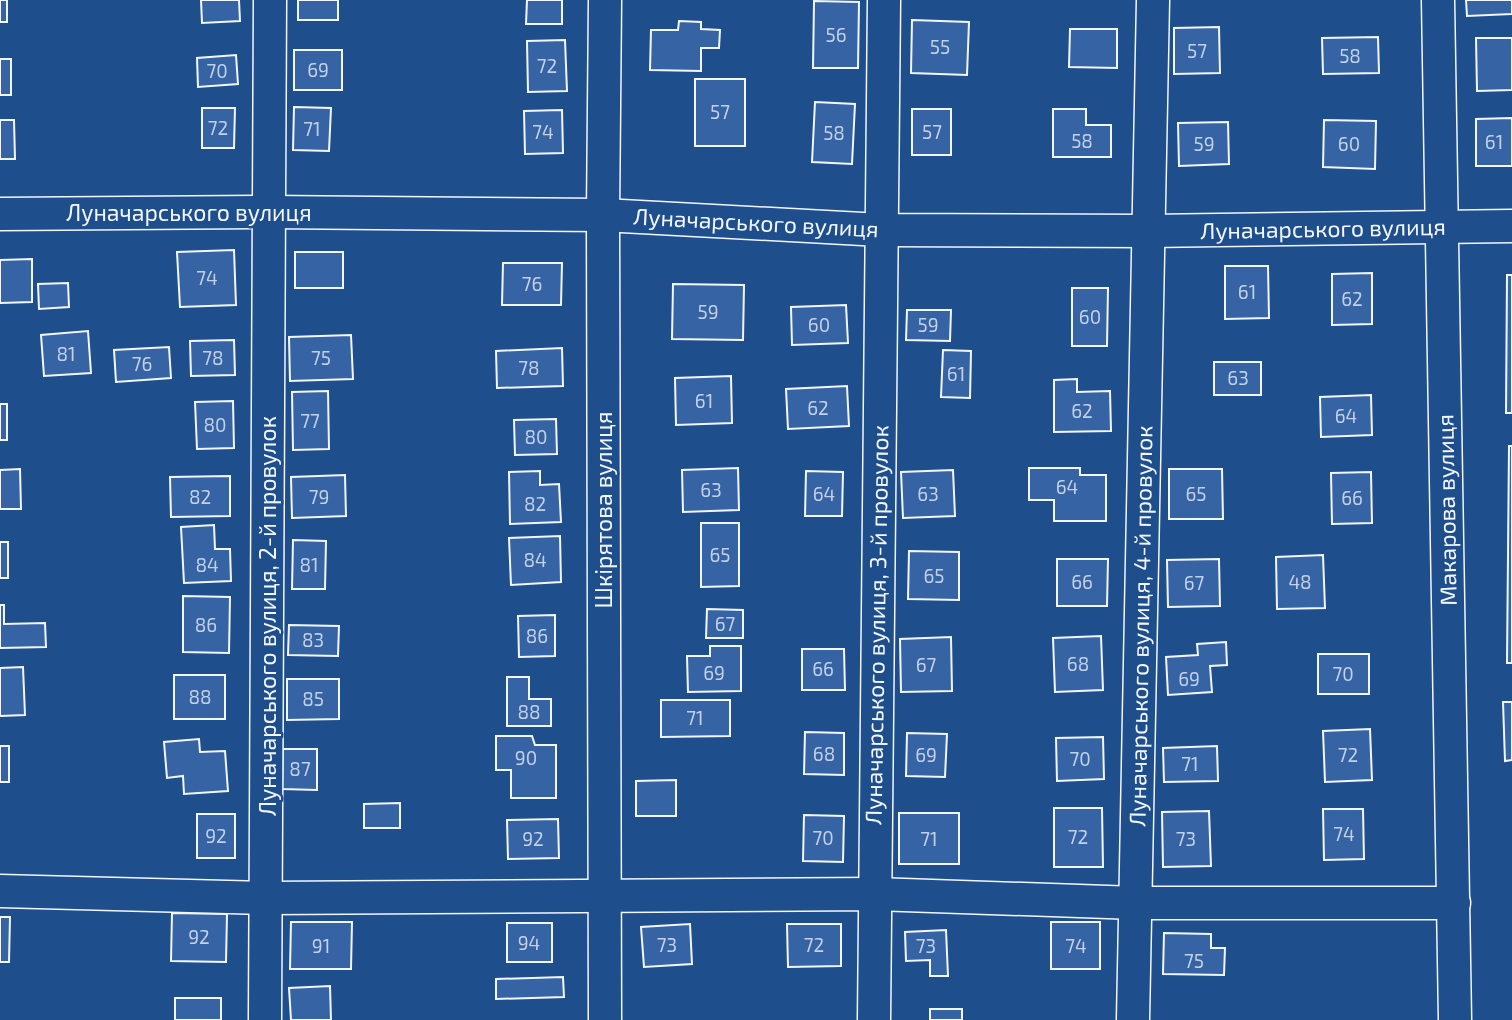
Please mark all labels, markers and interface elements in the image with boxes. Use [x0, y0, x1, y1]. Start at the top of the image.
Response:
house number: 56 [825, 23, 847, 46]
house number: 55 [930, 35, 950, 58]
house number: 57 [1187, 39, 1207, 62]
house number: 58 [1339, 44, 1361, 67]
house number: 72 [537, 54, 557, 77]
house number: 69 [307, 58, 329, 81]
house number: 70 [206, 59, 228, 82]
house number: 57 [710, 100, 730, 123]
house number: 72 [208, 116, 228, 139]
house number: 71 [303, 117, 321, 140]
house number: 74 [532, 120, 554, 143]
house number: 57 [922, 120, 942, 143]
house number: 58 [823, 121, 845, 144]
house number: 58 [1071, 129, 1093, 152]
house number: 61 [1485, 130, 1503, 153]
house number: 59 [1193, 132, 1215, 155]
house number: 60 [1338, 132, 1360, 155]
street label: Луначарського вулиця [66, 198, 312, 227]
street label: Луначарського вулиця [633, 202, 879, 243]
street label: Луначарського вулиця [1200, 212, 1446, 245]
house number: 74 [196, 266, 218, 289]
house number: 76 [522, 272, 542, 295]
house number: 61 [1238, 280, 1256, 303]
house number: 62 [1341, 287, 1363, 310]
house number: 59 [697, 300, 719, 323]
house number: 60 [1079, 305, 1101, 328]
house number: 60 [808, 313, 830, 336]
house number: 59 [917, 313, 939, 336]
house number: 81 [56, 342, 76, 365]
house number: 78 [202, 346, 224, 369]
house number: 75 [311, 346, 331, 369]
house number: 76 [132, 352, 152, 375]
house number: 78 [518, 356, 540, 379]
house number: 61 [947, 362, 965, 385]
house number: 63 [1227, 366, 1249, 389]
house number: 61 [695, 389, 713, 412]
house number: 62 [807, 396, 829, 419]
house number: 62 [1071, 399, 1093, 422]
house number: 64 [1335, 404, 1357, 427]
house number: 77 [300, 409, 320, 432]
street label: Шкірятова вулиця [589, 412, 618, 608]
house number: 80 [204, 413, 227, 436]
street label: Макарова вулиця [1430, 414, 1463, 606]
street label: Луначарського вулиця, 2-й провулок [253, 416, 282, 816]
house number: 80 [525, 425, 548, 448]
street label: Луначарського вулиця, 3-й провулок [859, 425, 894, 825]
street label: Луначарського вулиця, 4-й провулок [1123, 425, 1158, 827]
house number: 64 [1056, 475, 1078, 498]
house number: 63 [700, 478, 722, 501]
house number: 64 [813, 482, 835, 505]
house number: 63 [917, 482, 939, 505]
house number: 65 [1185, 482, 1207, 505]
house number: 82 [189, 485, 211, 508]
house number: 79 [309, 485, 329, 508]
house number: 66 [1341, 486, 1363, 509]
house number: 82 [524, 492, 546, 515]
house number: 65 [709, 543, 731, 566]
house number: 84 [523, 548, 547, 571]
house number: 84 [195, 553, 219, 576]
house number: 81 [299, 553, 319, 576]
house number: 65 [923, 564, 945, 587]
house number: 66 [1071, 570, 1093, 593]
house number: 48 [1288, 570, 1312, 593]
house number: 67 [1184, 571, 1205, 594]
house number: 67 [715, 612, 736, 635]
house number: 86 [195, 613, 217, 636]
house number: 86 [526, 624, 548, 647]
house number: 83 [302, 628, 324, 651]
house number: 68 [1067, 652, 1089, 675]
house number: 67 [916, 653, 937, 676]
house number: 66 [812, 657, 834, 680]
house number: 69 [703, 661, 725, 684]
house number: 70 [1332, 662, 1354, 685]
house number: 69 [1178, 667, 1200, 690]
house number: 88 [188, 685, 212, 708]
house number: 85 [302, 687, 324, 710]
house number: 88 [517, 700, 541, 723]
house number: 71 [686, 706, 704, 729]
house number: 68 [813, 742, 835, 765]
house number: 69 [915, 743, 937, 766]
house number: 72 [1338, 743, 1358, 766]
house number: 90 [515, 746, 537, 769]
house number: 70 [1069, 747, 1091, 770]
house number: 71 [1181, 752, 1199, 775]
house number: 87 [289, 757, 311, 780]
house number: 74 [1333, 822, 1355, 845]
house number: 92 [205, 824, 227, 847]
house number: 72 [1068, 825, 1088, 848]
house number: 70 [812, 826, 834, 849]
house number: 92 [522, 827, 544, 850]
house number: 71 [920, 827, 938, 850]
house number: 73 [1176, 827, 1196, 850]
house number: 92 [188, 925, 210, 948]
house number: 94 [518, 931, 540, 954]
house number: 73 [657, 933, 677, 956]
house number: 72 [804, 933, 824, 956]
house number: 91 [312, 934, 330, 957]
house number: 73 [916, 934, 936, 957]
house number: 74 [1065, 934, 1087, 957]
house number: 75 [1184, 949, 1204, 972]

